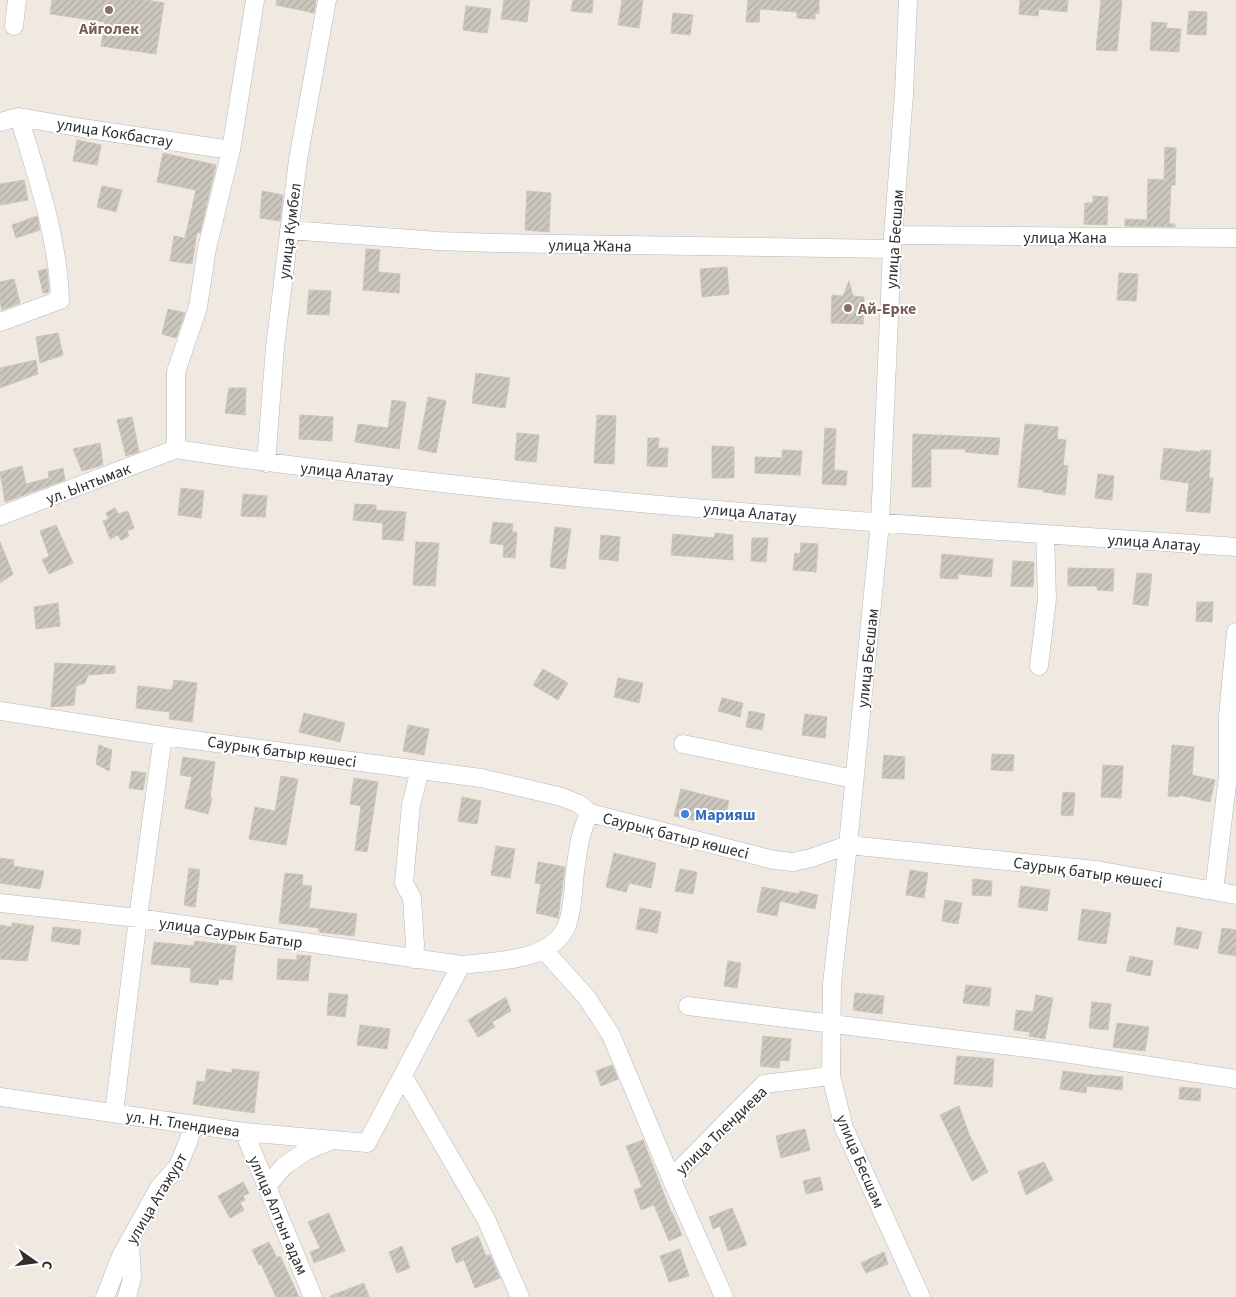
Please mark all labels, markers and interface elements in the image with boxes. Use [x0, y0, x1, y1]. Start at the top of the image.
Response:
marker: Айголек [103, 4, 115, 16]
place label: Айголек [78, 18, 139, 40]
street label: улица Кокбастау [55, 113, 175, 153]
street label: улица Кумбел [273, 182, 307, 281]
street label: улица Бесшам [881, 189, 909, 290]
street label: улица Жана [1023, 227, 1107, 249]
street label: улица Жана [548, 234, 632, 258]
place label: Ай-Ерке [857, 298, 916, 320]
marker: Ай-Ерке [842, 302, 854, 314]
street label: улица Алатау [299, 457, 395, 489]
street label: ул. Ынтымак [43, 458, 134, 510]
street label: улица Алатау [703, 498, 798, 528]
street label: улица Алатау [1107, 529, 1202, 557]
street label: улица Бесшам [852, 607, 884, 709]
street label: Саурық батыр көшесі [206, 731, 358, 773]
place label: Марияш [695, 804, 756, 826]
street label: Саурық батыр көшесі [600, 807, 751, 865]
marker: Марияш [679, 808, 691, 820]
street label: Саурық батыр көшесі [1012, 852, 1164, 894]
street label: улица Саурык Батыр [158, 912, 304, 954]
street label: улица Тлендиева [671, 1081, 772, 1180]
street label: ул. Н. Тлендиева [124, 1105, 241, 1143]
street label: улица Бесшам [830, 1111, 890, 1212]
street label: улица Атажурт [121, 1149, 193, 1248]
street label: улица Алтын адам [243, 1152, 313, 1279]
north arrow [10, 1237, 60, 1287]
text: С [36, 1259, 57, 1271]

